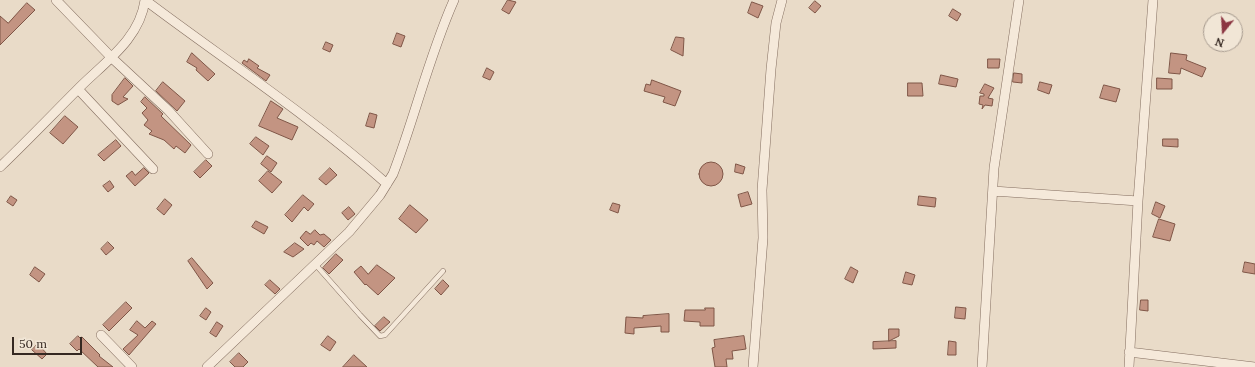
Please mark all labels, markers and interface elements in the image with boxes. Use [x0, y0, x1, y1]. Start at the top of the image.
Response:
north arrow [1203, 12, 1243, 52]
text: N [1213, 34, 1226, 50]
scale bar [14, 329, 84, 355]
text: 50 m [19, 336, 47, 351]

